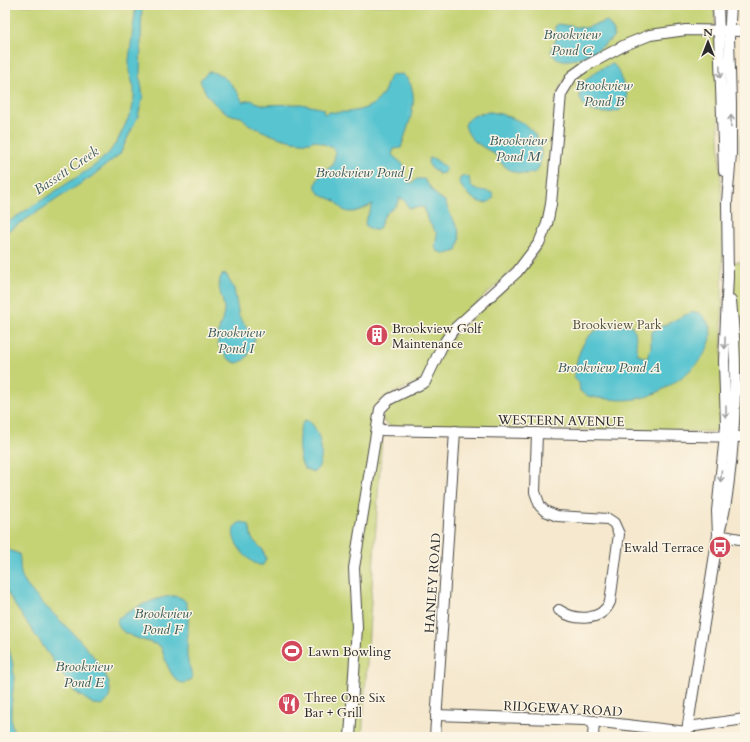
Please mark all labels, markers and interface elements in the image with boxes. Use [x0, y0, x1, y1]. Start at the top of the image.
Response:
north arrow [688, 22, 728, 62]
water label: Brookview Pond C [543, 25, 601, 60]
text: N [703, 25, 713, 40]
one-way arrow [716, 65, 723, 78]
water label: Brookview Pond B [575, 76, 633, 111]
one-way arrow [727, 115, 735, 128]
water label: Brookview Pond M [489, 131, 547, 166]
water label: Bassett Creek [30, 142, 103, 199]
water label: Brookview Pond J [315, 163, 414, 182]
park label: Brookview Park [572, 316, 662, 334]
place label: Brookview Golf Maintenance [392, 320, 483, 353]
building icon: Brookview Golf Maintenance [364, 322, 390, 348]
water label: Brookview Pond I [207, 323, 265, 358]
one-way arrow [721, 336, 729, 349]
water label: Brookview Pond A [557, 358, 661, 377]
one-way arrow [722, 405, 730, 418]
street label: WESTERN AVENUE [497, 411, 624, 431]
one-way arrow [717, 469, 724, 482]
street label: HANLEY ROAD [421, 532, 445, 634]
bus stop icon: Ewald Terrace [707, 534, 733, 560]
place label: Ewald Terrace [624, 539, 704, 557]
water label: Brookview Pond F [134, 604, 192, 639]
sports icon: Lawn Bowling [279, 638, 305, 664]
place label: Lawn Bowling [308, 643, 391, 661]
water label: Brookview Pond E [55, 657, 113, 692]
place label: Three One Six Bar + Grill [304, 689, 386, 722]
restaurant icon: Three One Six Bar + Grill [276, 691, 302, 717]
street label: RIDGEWAY ROAD [503, 697, 623, 721]

